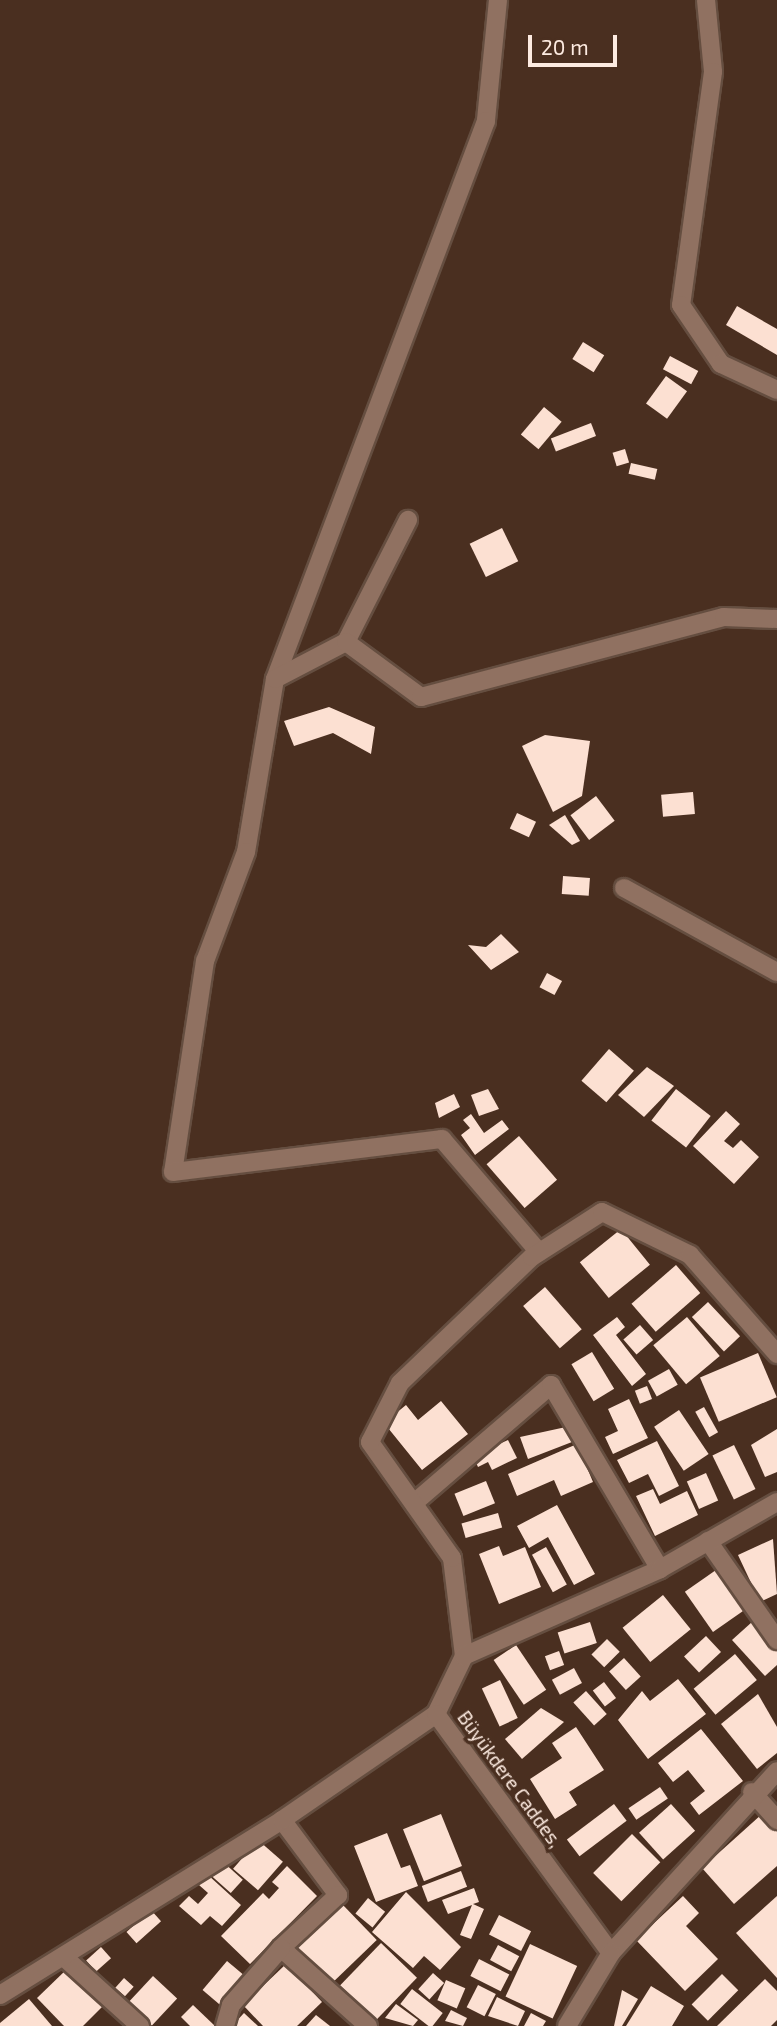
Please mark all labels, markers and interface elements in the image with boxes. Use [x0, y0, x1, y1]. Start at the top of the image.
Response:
scale bar [532, 21, 621, 65]
text: 20 m [541, 34, 589, 59]
street label: Büyükdere Caddes, [453, 1706, 567, 1852]

